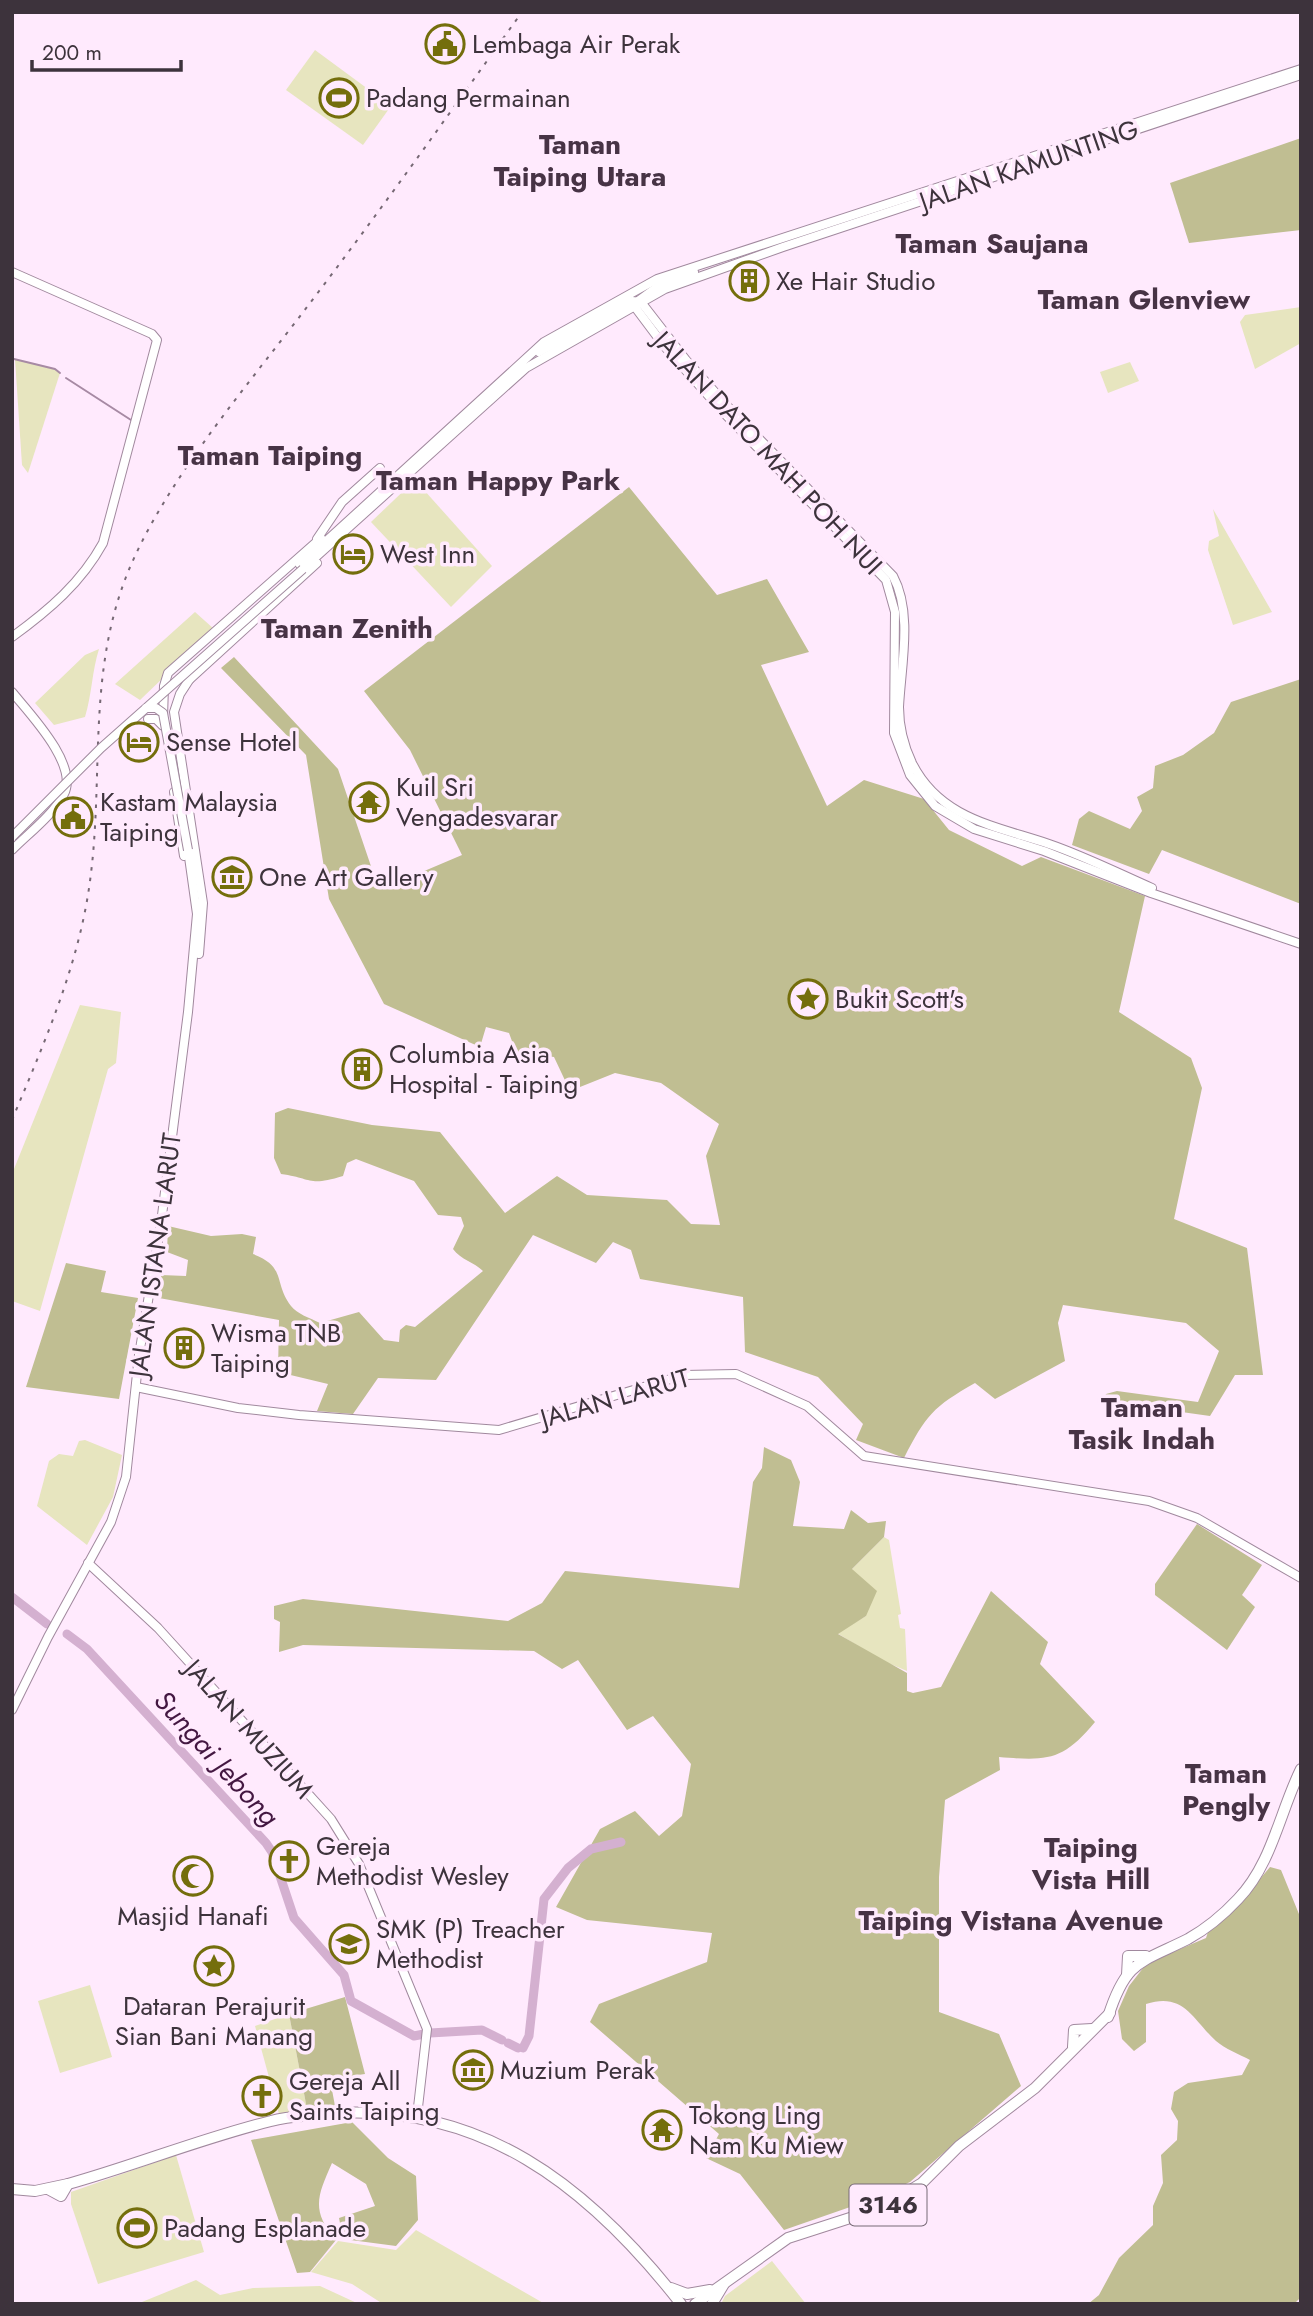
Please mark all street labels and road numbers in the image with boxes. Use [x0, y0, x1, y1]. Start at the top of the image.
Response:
street label: JALAN KAMUNTING [912, 110, 1143, 221]
street label: JALAN DATO MAH POH NUI [643, 320, 891, 583]
street label: JALAN ISTANA LARUT [119, 1131, 191, 1382]
street label: JALAN LARUT [533, 1359, 694, 1438]
street label: JALAN MUZIUM [174, 1649, 322, 1807]
road number: 3146 [850, 2184, 926, 2226]

